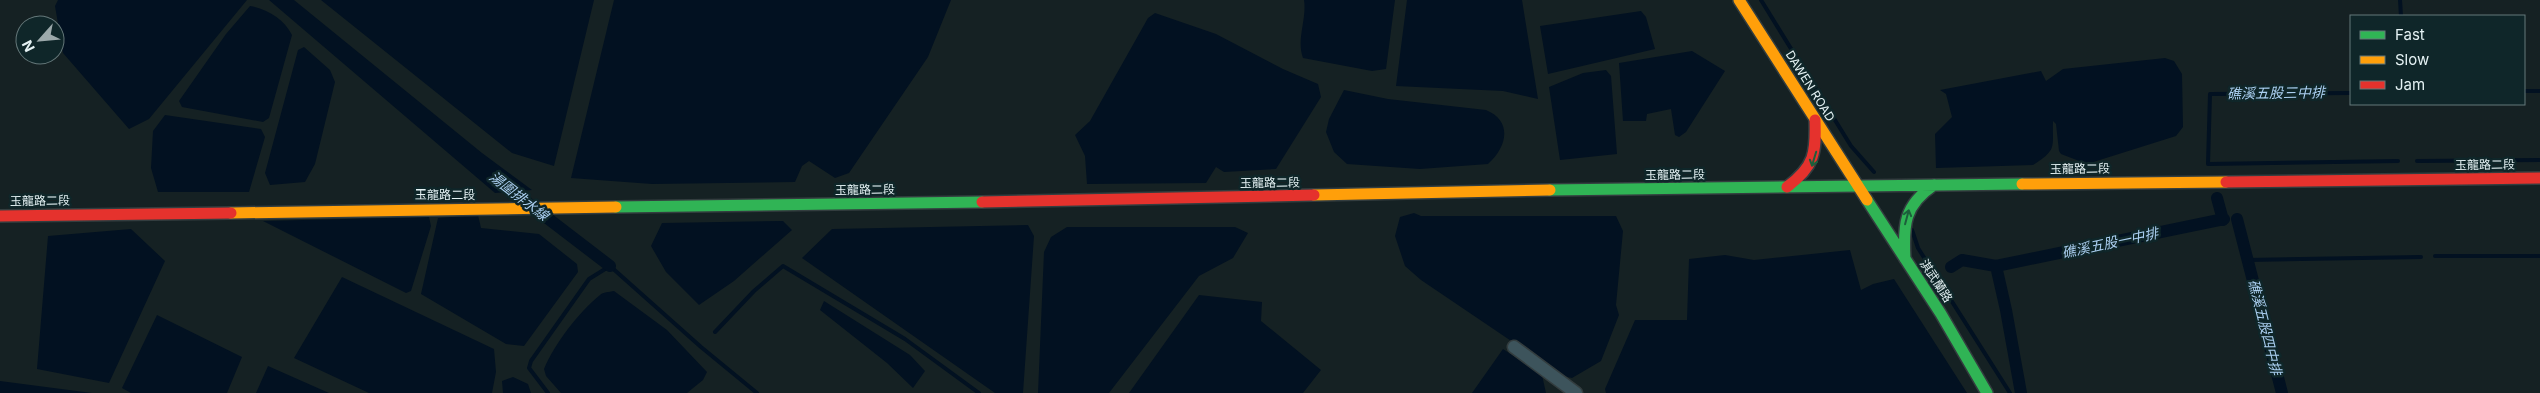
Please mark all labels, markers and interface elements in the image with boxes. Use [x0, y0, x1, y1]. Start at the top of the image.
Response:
north arrow [15, 15, 65, 65]
legend [2350, 15, 2525, 105]
text: Fast [2395, 25, 2425, 44]
text: N [18, 38, 38, 55]
street label: DAWEN ROAD [1783, 48, 1838, 124]
text: Slow [2395, 50, 2429, 69]
text: Jam [2395, 75, 2425, 94]
water label: 礁溪五股三中排 [2227, 83, 2327, 102]
one-way arrow [1808, 150, 1818, 166]
street label: 玉龍路二段 [2455, 156, 2515, 173]
street label: 玉龍路二段 [2050, 160, 2110, 177]
street label: 玉龍路二段 [1645, 166, 1705, 183]
water label: 湯圍排水線 [486, 167, 554, 225]
street label: 玉龍路二段 [1240, 174, 1300, 191]
street label: 玉龍路二段 [835, 181, 895, 198]
street label: 玉龍路二段 [415, 187, 475, 202]
street label: 玉龍路二段 [10, 192, 70, 209]
one-way arrow [1903, 209, 1913, 225]
water label: 礁溪五股一中排 [2060, 224, 2162, 261]
street label: 淇武蘭路 [1917, 257, 1956, 305]
water label: 礁溪五股四中排 [2245, 277, 2286, 378]

